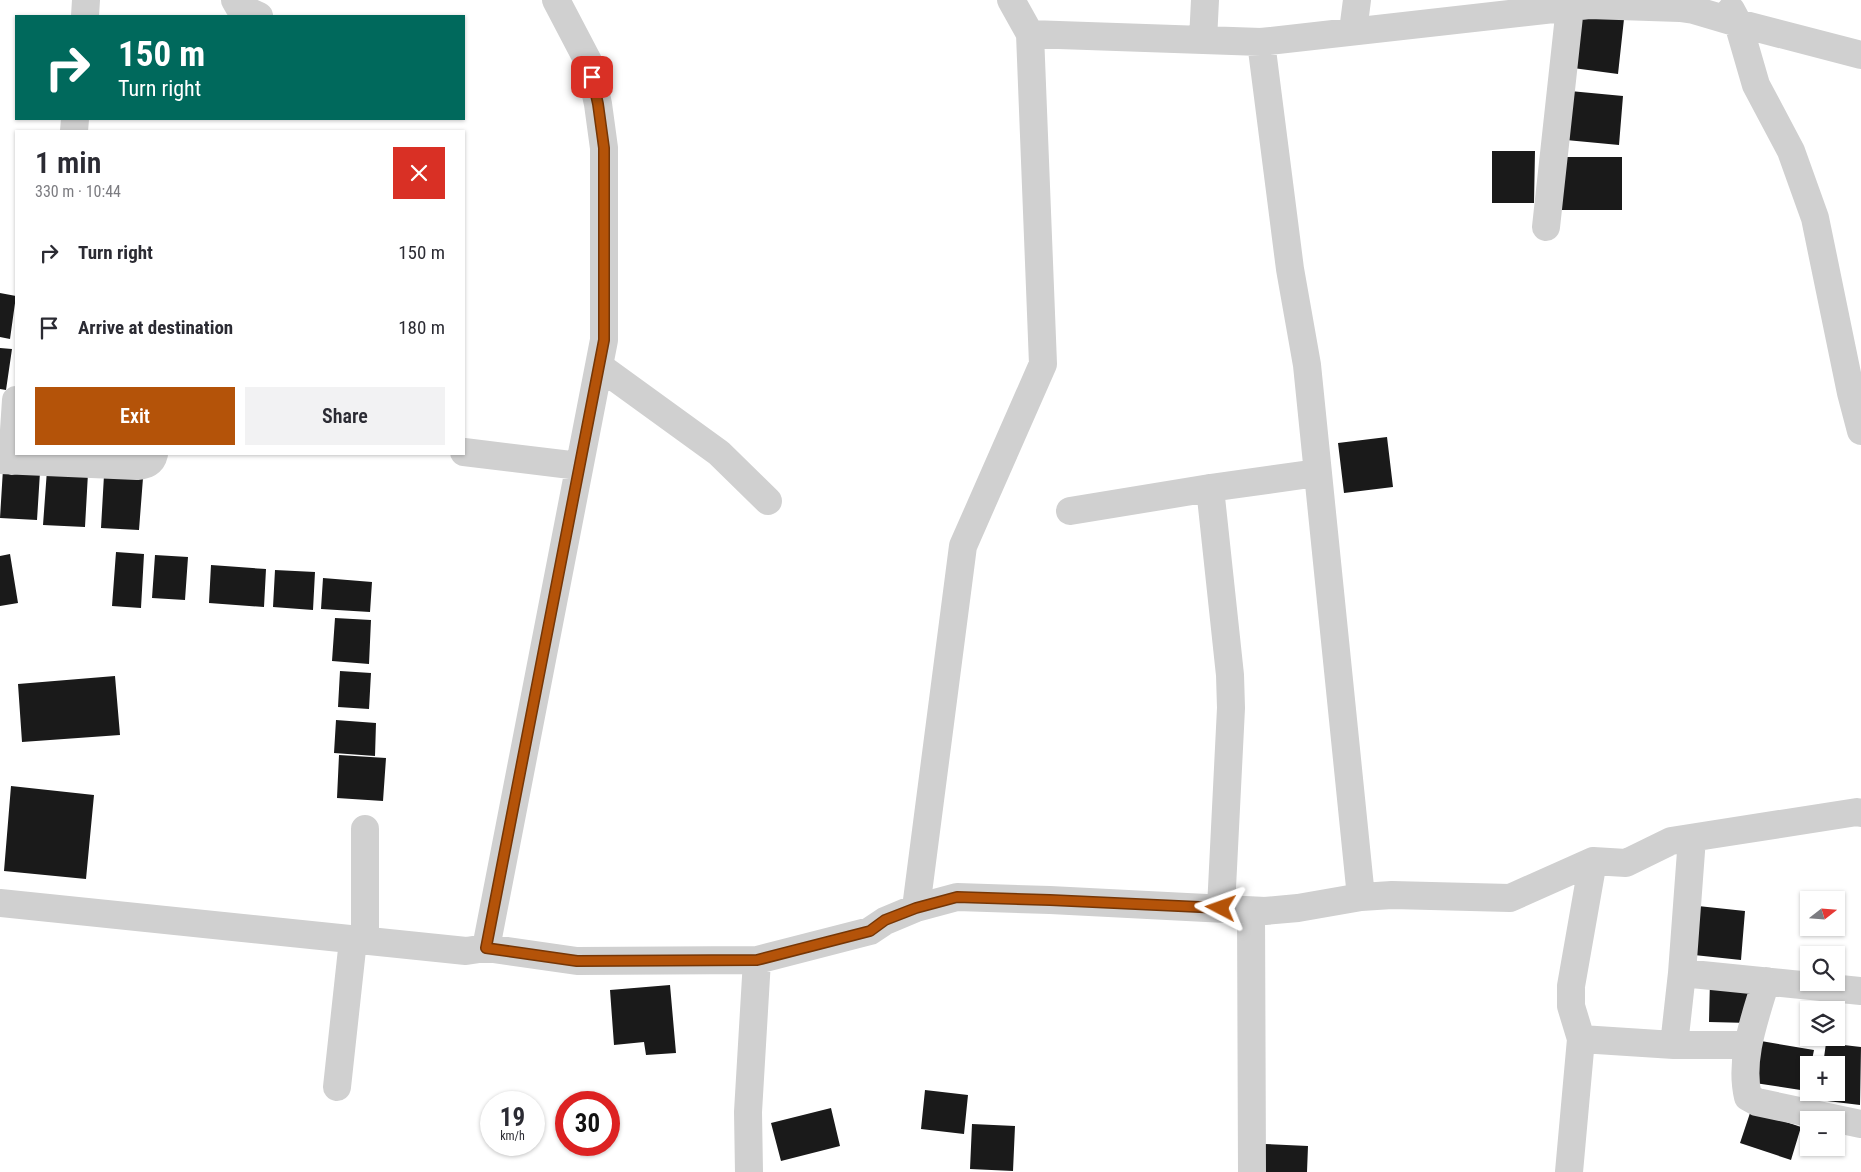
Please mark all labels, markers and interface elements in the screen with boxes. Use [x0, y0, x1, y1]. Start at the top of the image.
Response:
text: 150 m [118, 34, 205, 75]
icon: right [35, 35, 100, 100]
pin [571, 56, 613, 98]
icon: arrive [578, 63, 606, 91]
text: Turn right [118, 76, 201, 101]
text: 1 min [35, 145, 101, 180]
button: close [393, 147, 445, 199]
text: 330 m · 10:44 [35, 182, 121, 201]
icon: right [35, 239, 63, 267]
text: Turn right [78, 241, 153, 264]
text: 150 m [398, 241, 445, 264]
icon: arrive [35, 314, 63, 342]
text: Arrive at destination [78, 316, 233, 339]
text: 180 m [398, 316, 445, 339]
button: Exit [35, 387, 235, 445]
button: Share [245, 387, 445, 445]
position arrow [1194, 881, 1246, 933]
north arrow [1800, 891, 1845, 936]
map controls [1800, 891, 1845, 1156]
button: search [1800, 946, 1845, 991]
button: layers [1800, 1001, 1845, 1046]
button: + [1800, 1056, 1845, 1101]
speed limit sign: 30 [555, 1091, 620, 1156]
text: 19 [500, 1103, 525, 1132]
button: − [1800, 1111, 1845, 1156]
text: km/h [500, 1129, 525, 1143]

